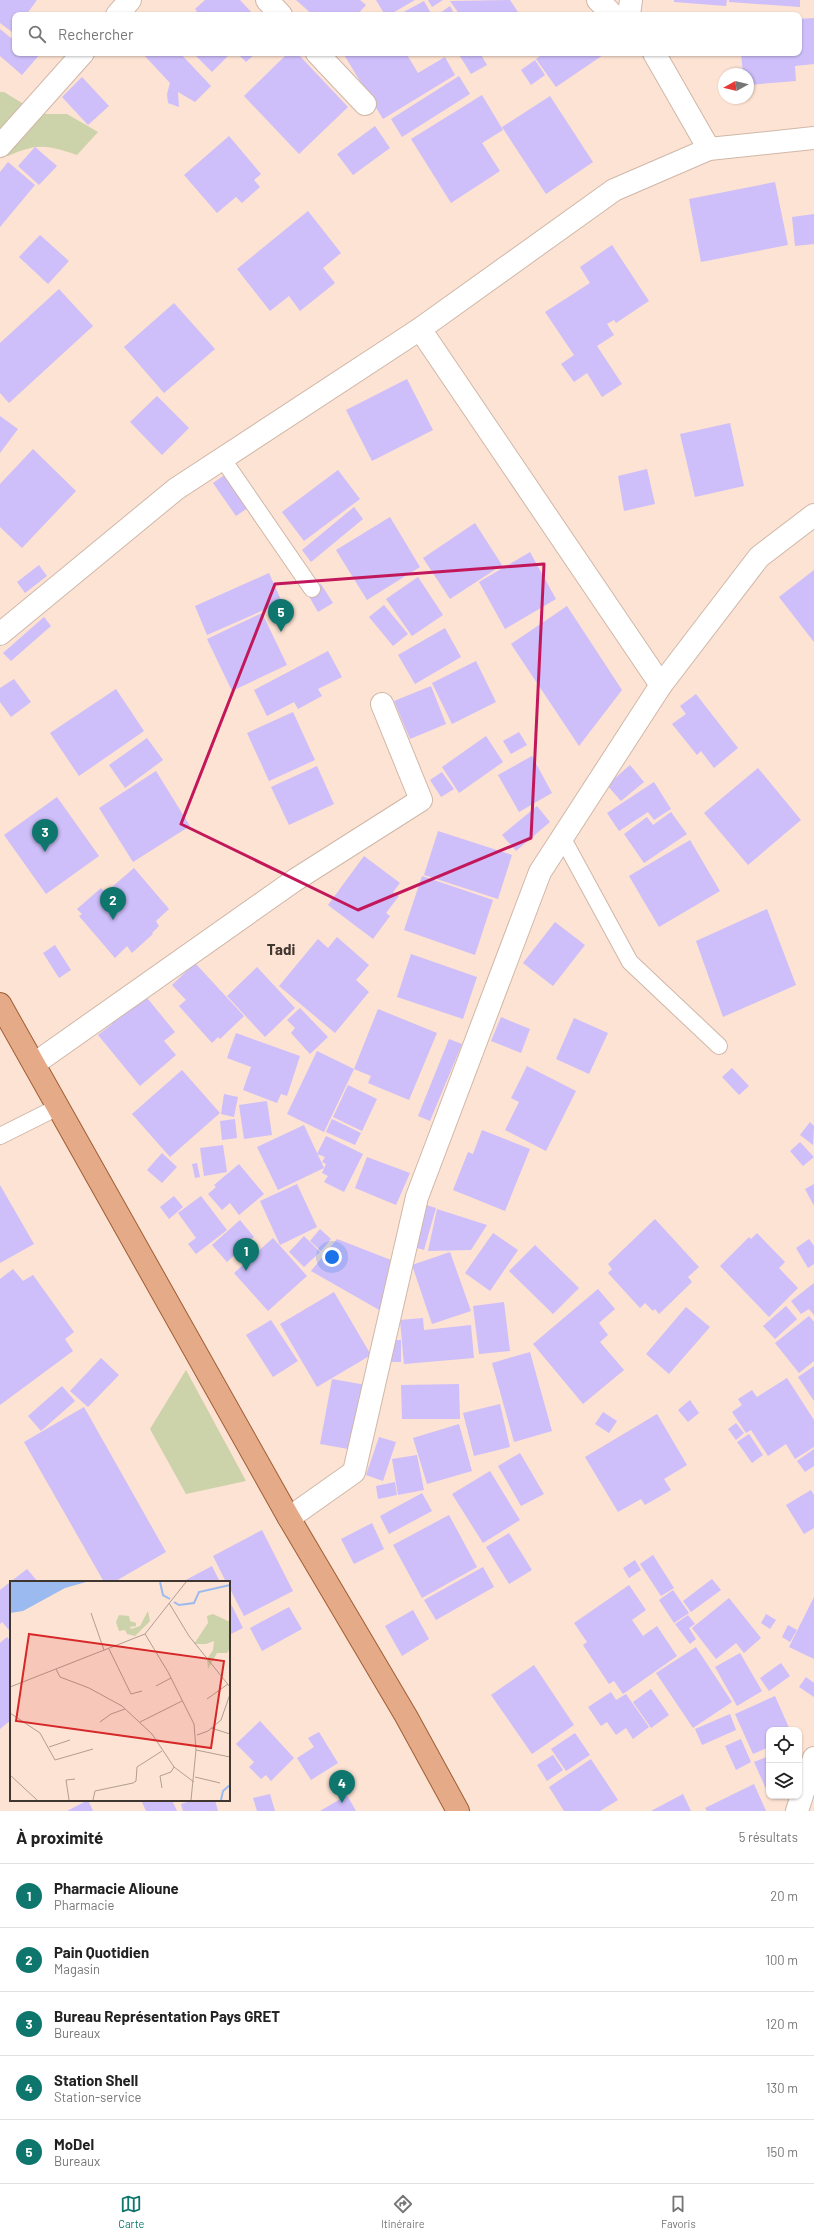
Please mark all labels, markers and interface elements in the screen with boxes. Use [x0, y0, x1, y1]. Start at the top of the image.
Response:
search box [12, 12, 802, 56]
icon: search [26, 23, 48, 45]
text: Rechercher [58, 25, 134, 43]
north arrow [718, 68, 754, 104]
pin: 5 [268, 599, 294, 632]
pin: 3 [32, 819, 58, 852]
pin: 2 [100, 887, 126, 920]
district label: Tadi [267, 940, 295, 958]
pin: 1 [233, 1238, 259, 1271]
your location [322, 1247, 342, 1267]
inset map [10, 1581, 230, 1801]
map controls [766, 1727, 802, 1799]
button: locate [766, 1727, 802, 1763]
button: layers [766, 1763, 802, 1799]
pin: 4 [329, 1770, 355, 1803]
text: À proximité [16, 1827, 103, 1847]
text: 5 résultats [739, 1829, 798, 1845]
text: Pharmacie Alioune [54, 1879, 179, 1897]
text: 1 [27, 1888, 31, 1904]
text: 20 m [770, 1888, 798, 1904]
text: Pharmacie [54, 1897, 114, 1913]
text: Pain Quotidien [54, 1943, 149, 1961]
text: 2 [25, 1952, 33, 1968]
text: 100 m [765, 1952, 798, 1968]
text: Magasin [54, 1961, 100, 1977]
text: Bureau Représentation Pays GRET [54, 2007, 280, 2025]
text: 3 [25, 2016, 33, 2032]
text: 120 m [766, 2016, 798, 2032]
text: Bureaux [54, 2025, 100, 2041]
text: Station Shell [54, 2071, 138, 2089]
text: 4 [25, 2080, 33, 2096]
text: 130 m [766, 2080, 798, 2096]
text: Station-service [54, 2089, 142, 2105]
text: MoDel [54, 2135, 94, 2153]
text: 5 [25, 2144, 33, 2160]
text: 150 m [766, 2144, 798, 2160]
text: Bureaux [54, 2153, 100, 2169]
tab: Carte [118, 2193, 144, 2230]
tab: Itinéraire [381, 2193, 425, 2230]
tab: Favoris [661, 2193, 696, 2230]

